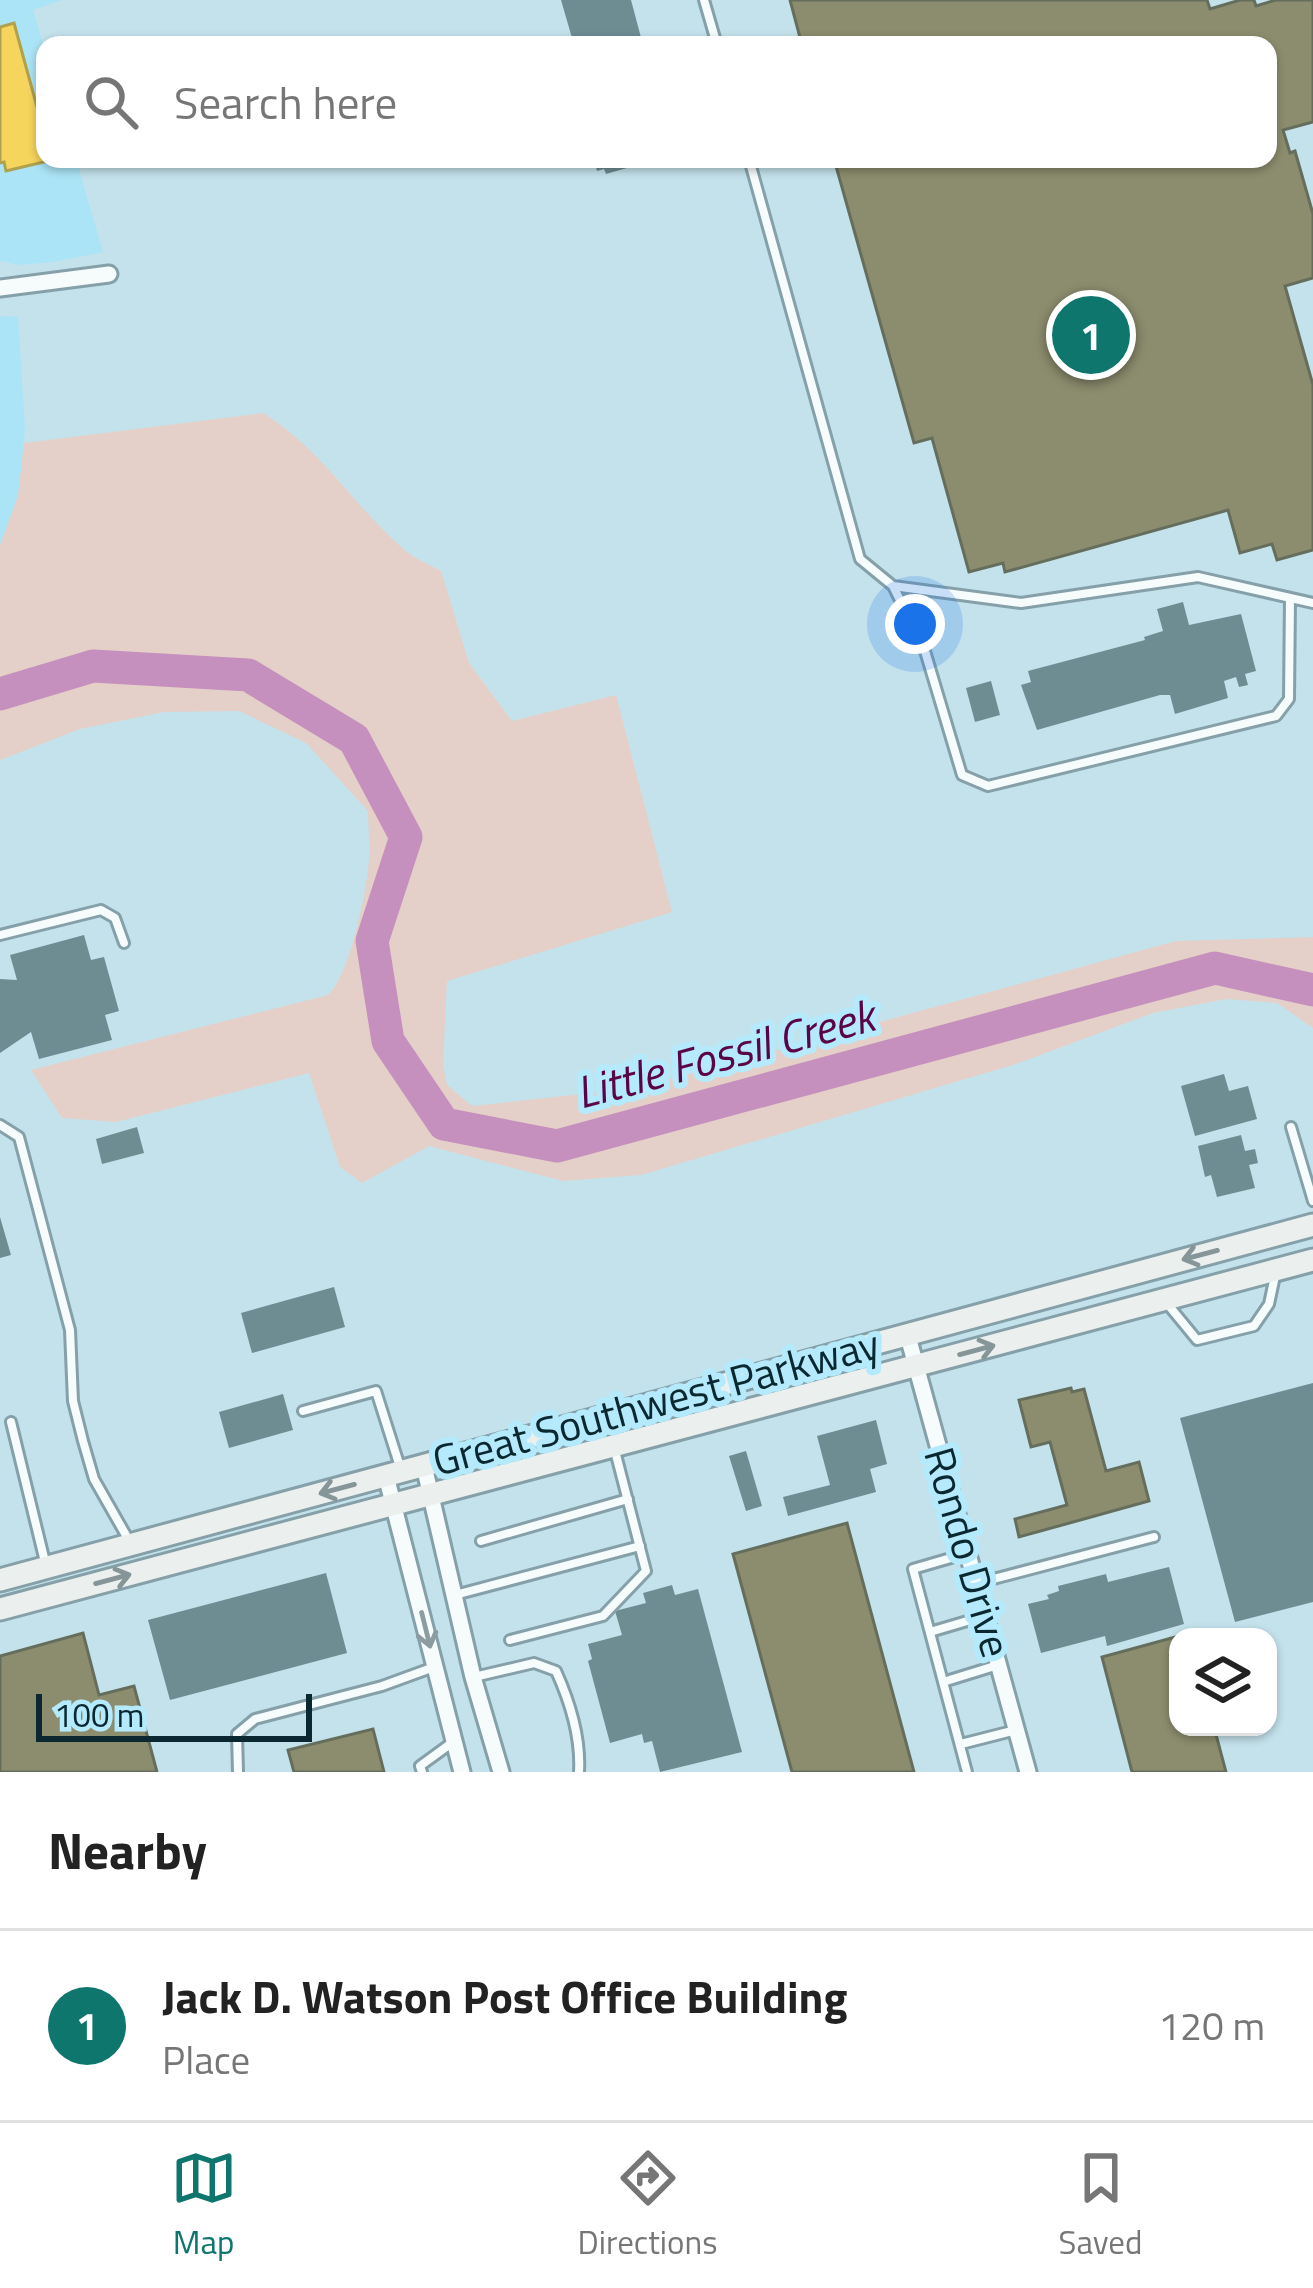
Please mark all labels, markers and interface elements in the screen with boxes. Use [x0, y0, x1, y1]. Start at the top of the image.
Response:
search box [36, 36, 1277, 168]
text: Search here [174, 68, 397, 136]
icon: search [78, 69, 144, 135]
pin: 1 [1052, 290, 1130, 380]
your location [885, 594, 945, 654]
water label: Little Fossil Creek [568, 979, 886, 1126]
one-way arrow [1182, 1246, 1220, 1268]
street label: Great Southwest Parkway [425, 1311, 886, 1492]
one-way arrow [957, 1337, 995, 1359]
street label: Rondo Drive [908, 1439, 1029, 1664]
one-way arrow [319, 1480, 357, 1502]
one-way arrow [93, 1567, 131, 1589]
one-way arrow [416, 1610, 438, 1648]
map controls [1169, 1628, 1277, 1736]
button: layers [1169, 1628, 1277, 1736]
scale bar [36, 1688, 312, 1741]
text: 100 m [54, 1690, 144, 1740]
text: Nearby [48, 1811, 207, 1889]
text: Jack D. Watson Post Office Building [162, 1962, 847, 2030]
text: 1 [76, 1996, 98, 2055]
text: 120 m [1158, 1996, 1265, 2055]
text: Place [162, 2030, 250, 2089]
tab: Map [171, 2145, 237, 2267]
tab: Directions [578, 2145, 718, 2267]
tab: Saved [1059, 2145, 1142, 2267]

